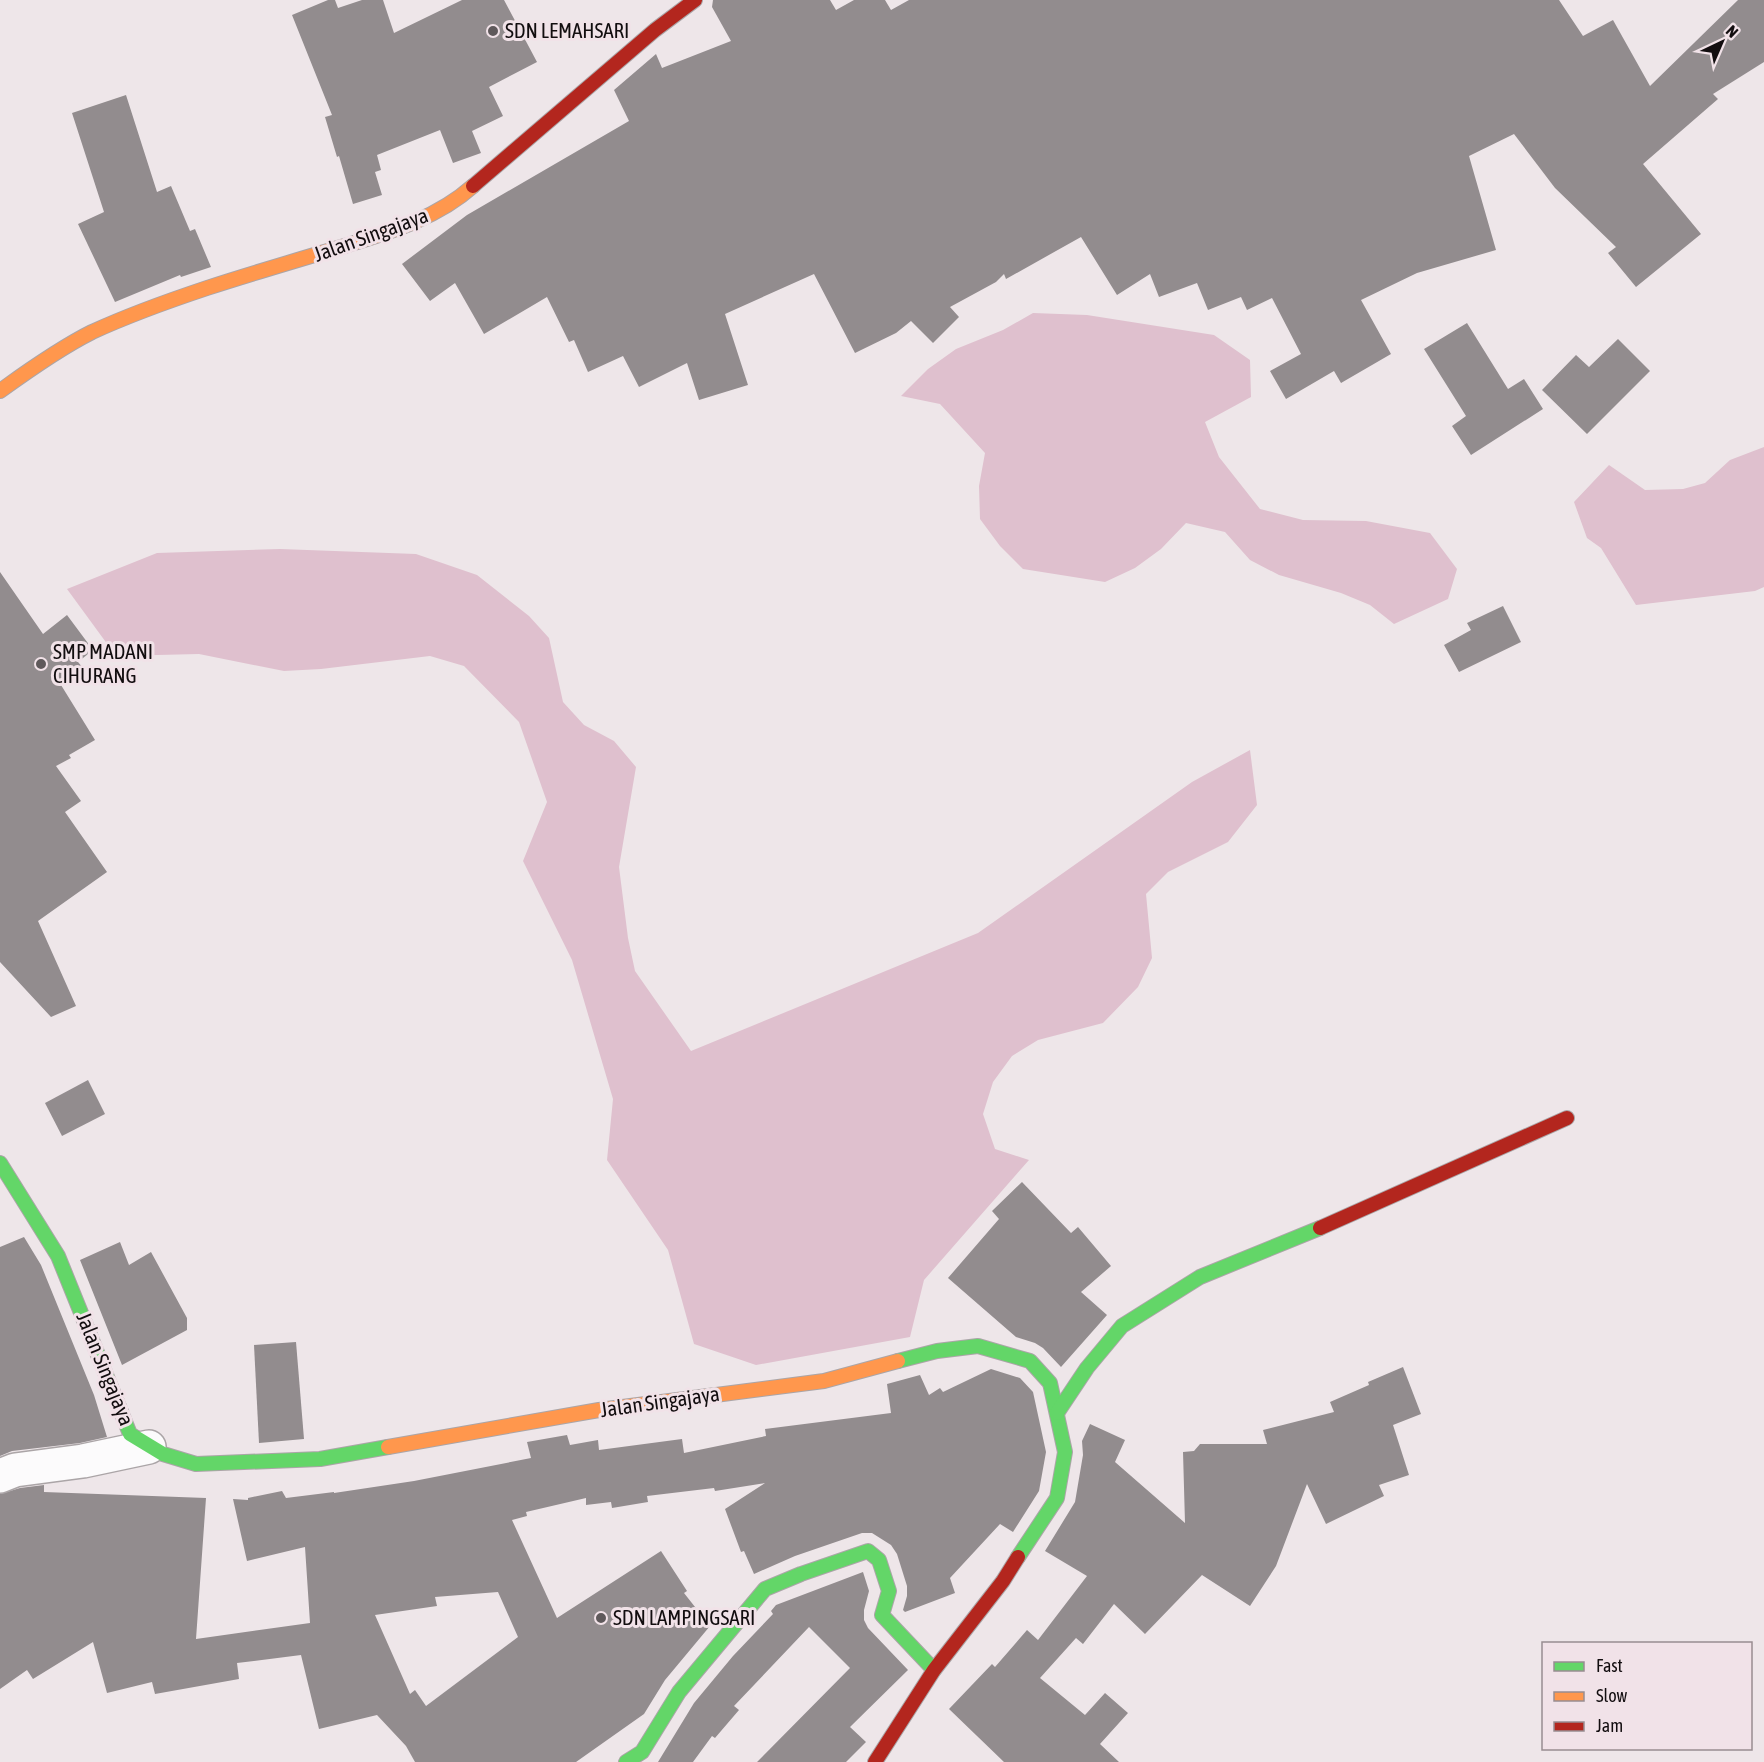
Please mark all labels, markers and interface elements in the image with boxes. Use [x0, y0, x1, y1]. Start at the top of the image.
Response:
north arrow [1692, 12, 1752, 72]
place label: SDN LEMAHSARI [505, 18, 629, 42]
text: N [1723, 21, 1742, 41]
marker: SDN LEMAHSARI [486, 24, 500, 38]
street label: Jalan Singajaya [310, 202, 431, 266]
place label: SMP MADANI CIHURANG [53, 639, 153, 687]
marker: SMP MADANI CIHURANG [34, 657, 48, 671]
street label: Jalan Singajaya [72, 1309, 140, 1429]
street label: Jalan Singajaya [599, 1381, 721, 1421]
place label: SDN LAMPINGSARI [613, 1605, 755, 1629]
marker: SDN LAMPINGSARI [594, 1611, 608, 1625]
legend [1542, 1642, 1752, 1750]
text: Fast [1596, 1655, 1623, 1676]
text: Slow [1596, 1685, 1627, 1706]
text: Jam [1596, 1715, 1623, 1736]

